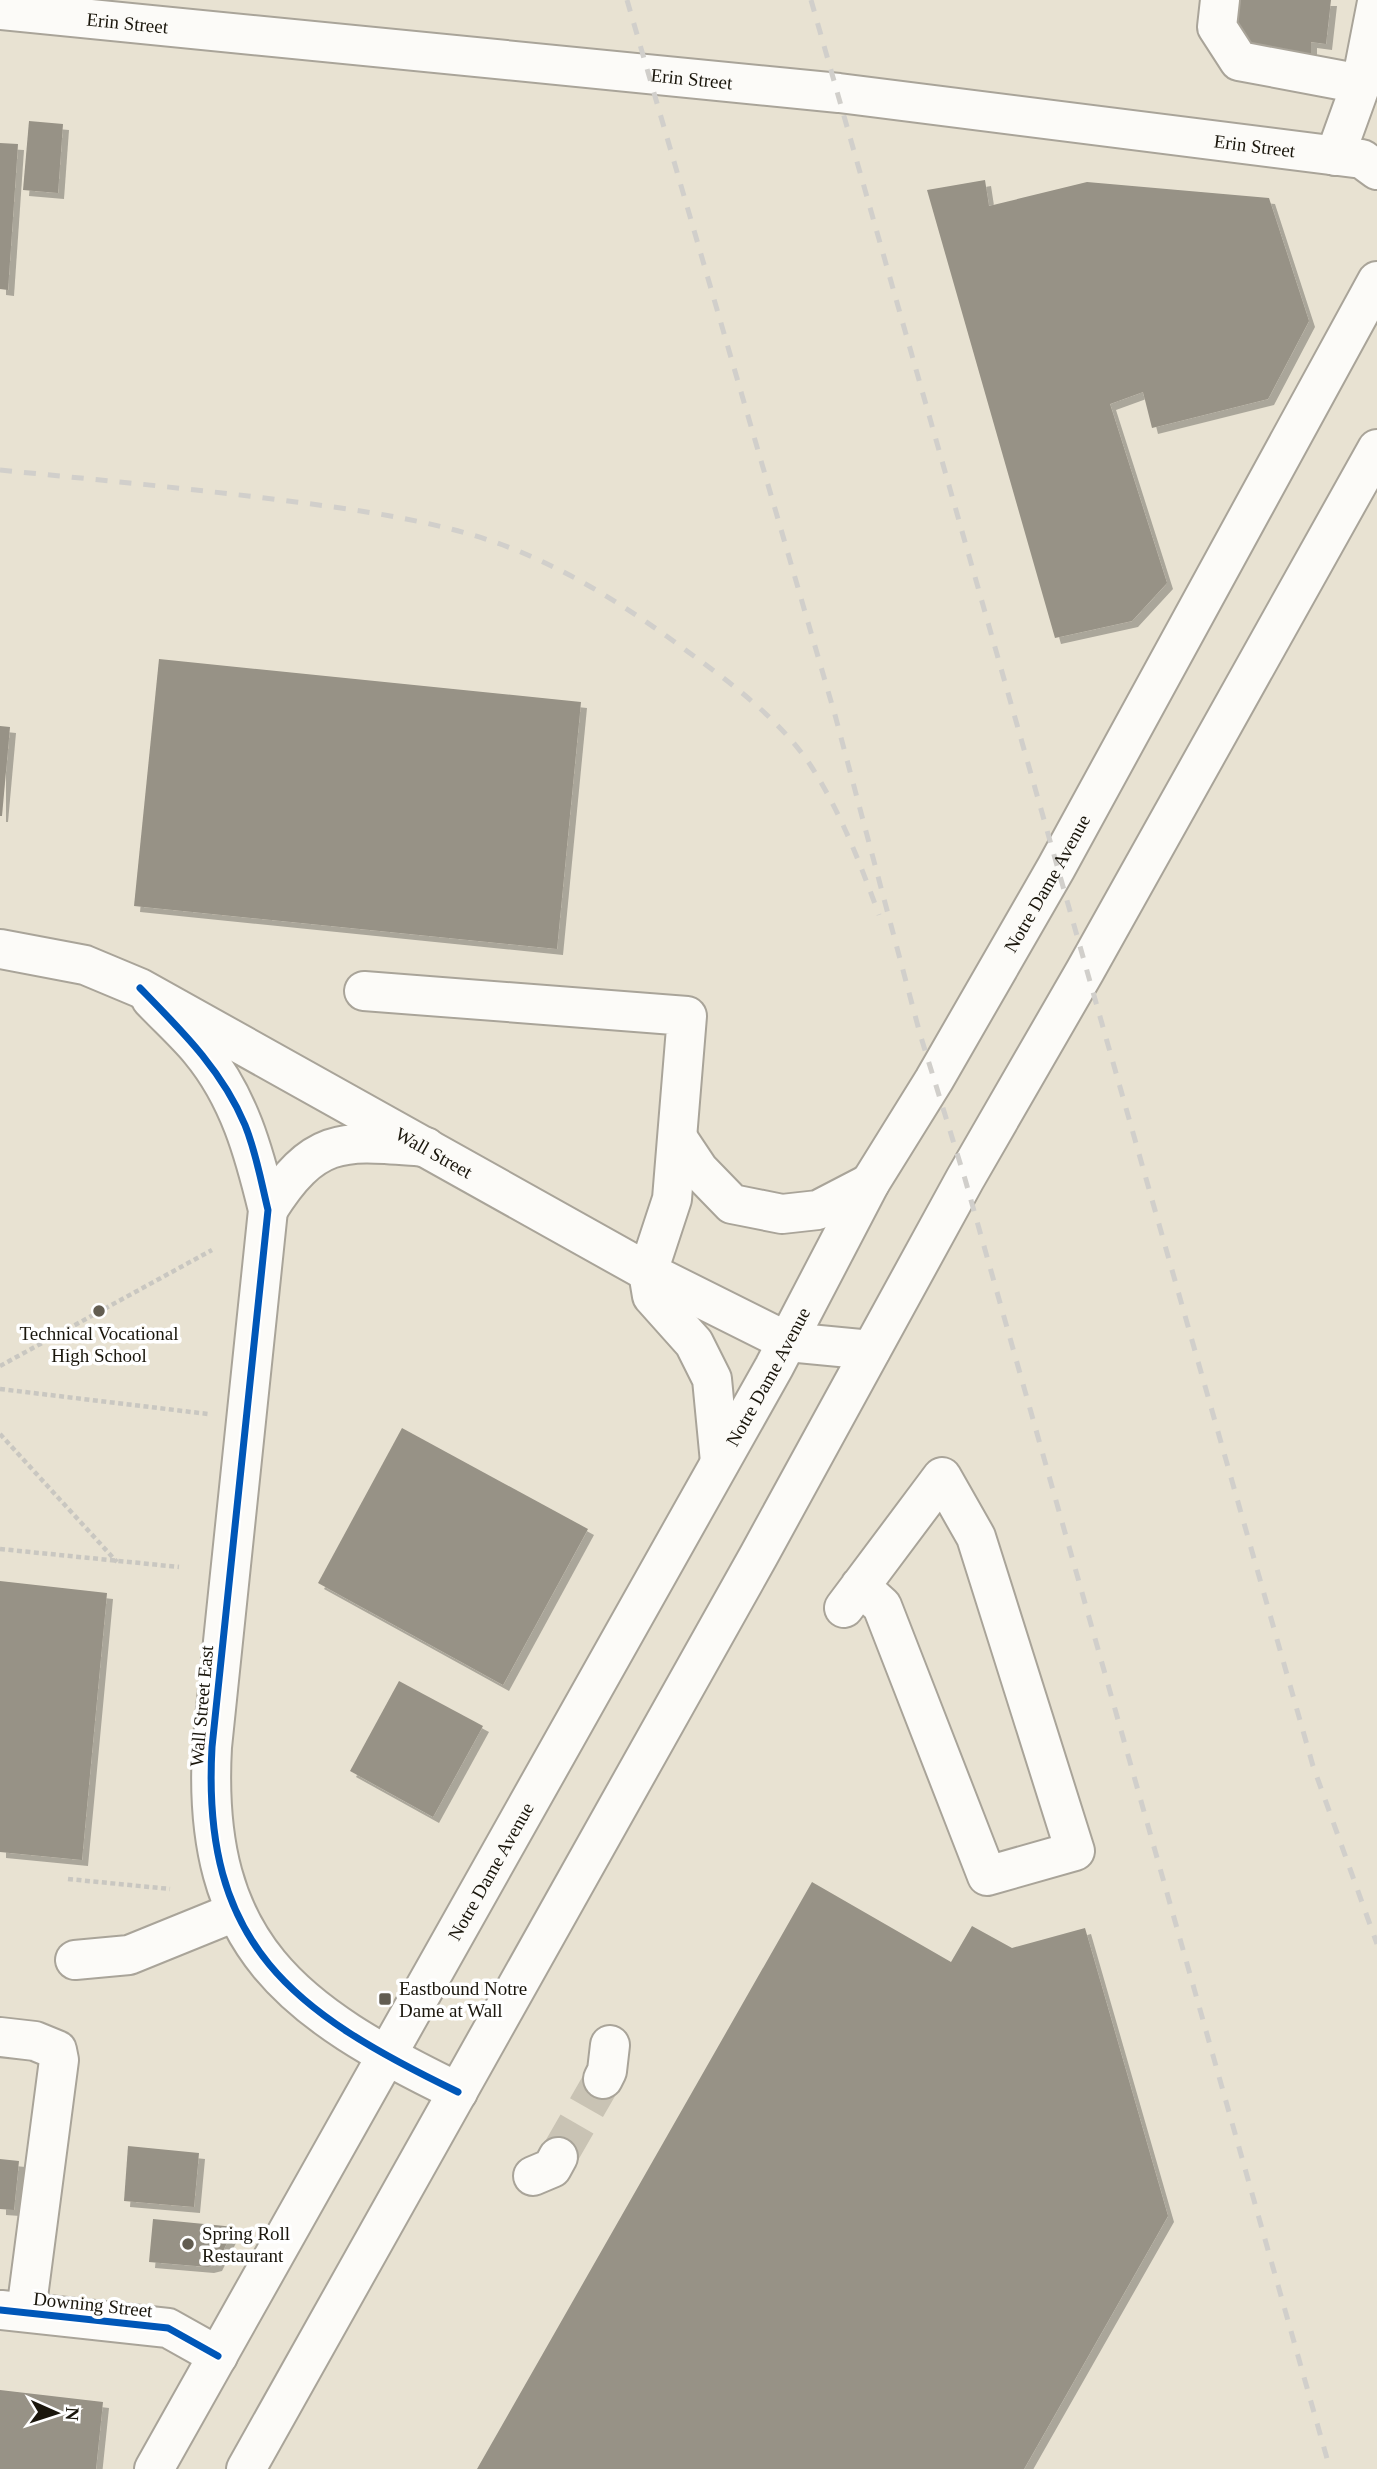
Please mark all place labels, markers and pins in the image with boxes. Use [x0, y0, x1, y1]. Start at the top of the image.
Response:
marker: Technical Vocational High School [91, 1303, 107, 1319]
place label: Technical Vocational High School [20, 1323, 178, 1366]
place label: Eastbound Notre Dame at Wall [399, 1978, 527, 2021]
marker: Eastbound Notre Dame at Wall [377, 1991, 393, 2007]
place label: Spring Roll Restaurant [202, 2223, 290, 2266]
marker: Spring Roll Restaurant [180, 2236, 196, 2252]

